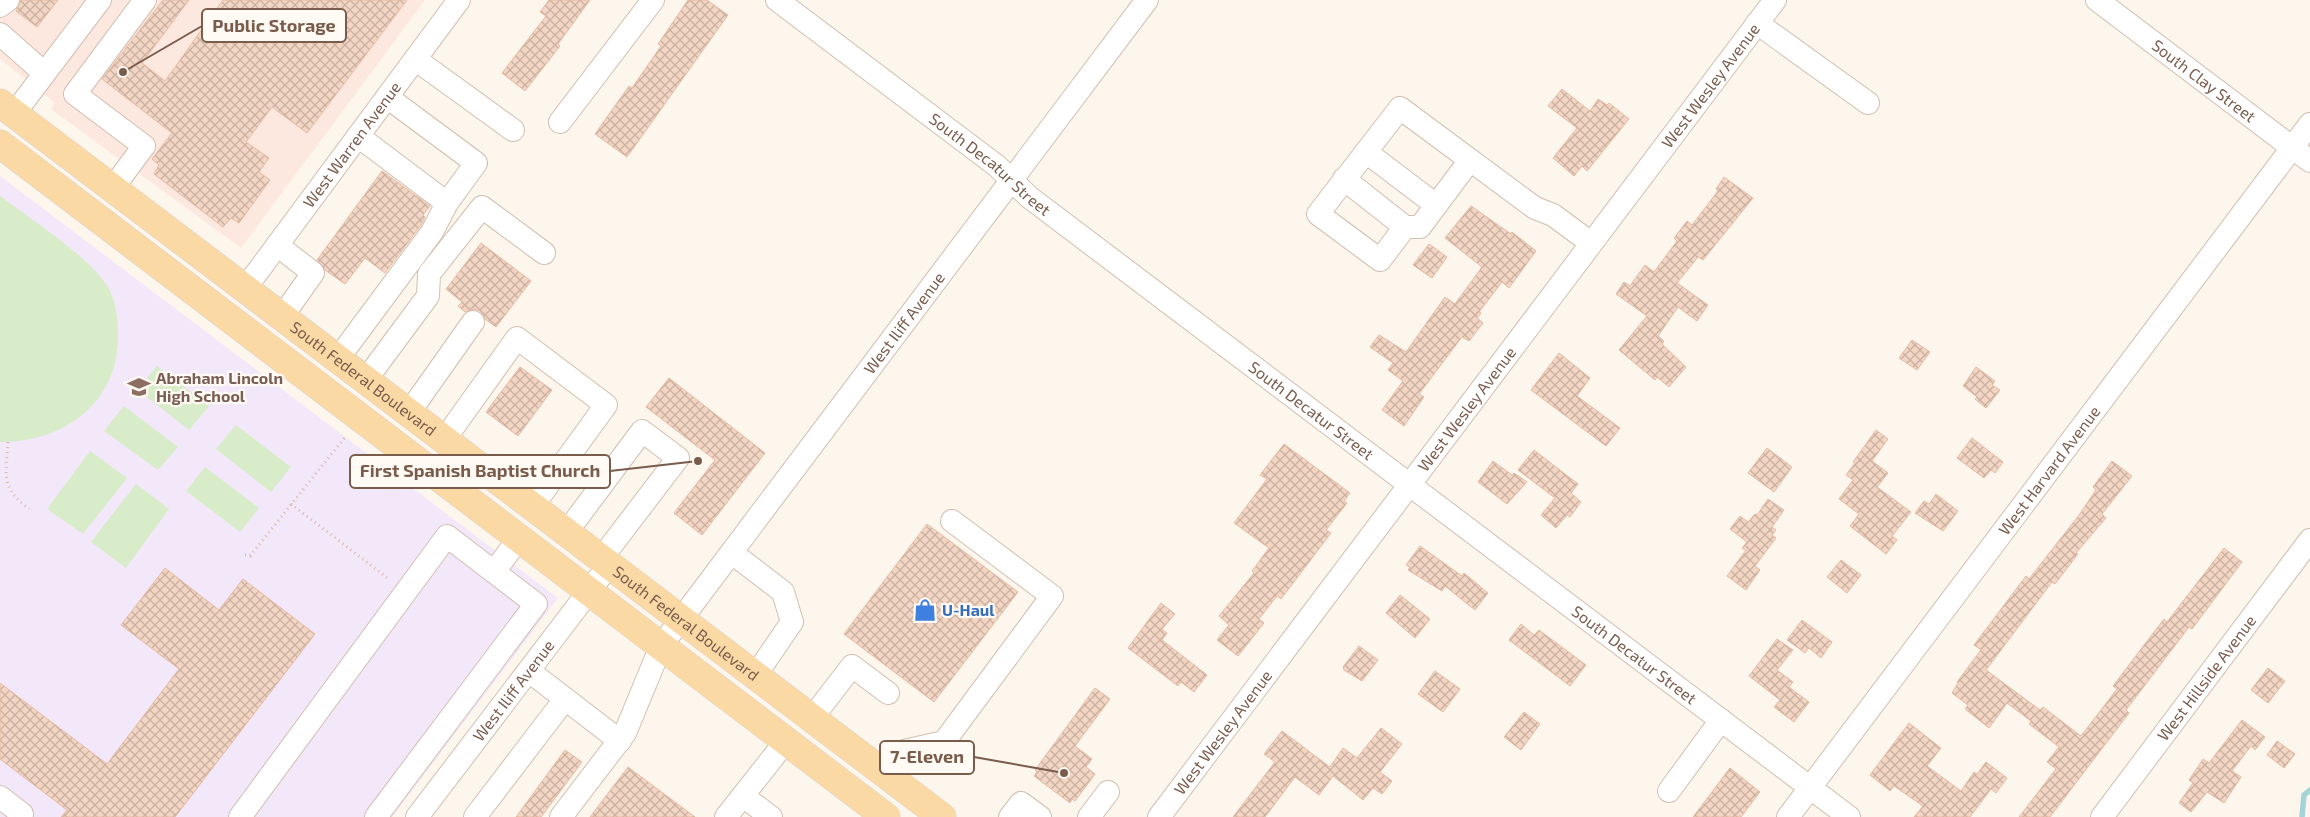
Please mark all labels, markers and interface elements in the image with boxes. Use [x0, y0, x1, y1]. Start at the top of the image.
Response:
callout: Public Storage [202, 9, 346, 42]
text: Public Storage [212, 14, 336, 36]
street label: West Wesley Avenue [1657, 19, 1763, 151]
street label: South Clay Street [2149, 35, 2260, 126]
street label: West Warren Avenue [298, 77, 404, 211]
street label: South Decatur Street [926, 108, 1055, 219]
street label: West Iliff Avenue [859, 268, 948, 377]
street label: South Federal Boulevard [287, 317, 440, 439]
street label: West Wesley Avenue [1413, 343, 1519, 475]
street label: South Decatur Street [1245, 357, 1378, 463]
place label: Abraham Lincoln High School [156, 368, 283, 405]
school or university icon: Abraham Lincoln High School [126, 374, 152, 400]
street label: West Harvard Avenue [1994, 402, 2103, 538]
callout: First Spanish Baptist Church [350, 455, 610, 488]
text: First Spanish Baptist Church [360, 459, 600, 481]
street label: South Federal Boulevard [610, 561, 763, 684]
shop icon: U-Haul [912, 597, 938, 623]
place label: U-Haul [942, 600, 995, 619]
street label: South Decatur Street [1568, 601, 1701, 708]
street label: West Hillside Avenue [2153, 611, 2259, 744]
street label: West Iliff Avenue [468, 636, 558, 745]
street label: West Wesley Avenue [1169, 666, 1275, 798]
callout: 7-Eleven [880, 741, 974, 774]
text: 7-Eleven [890, 745, 964, 767]

